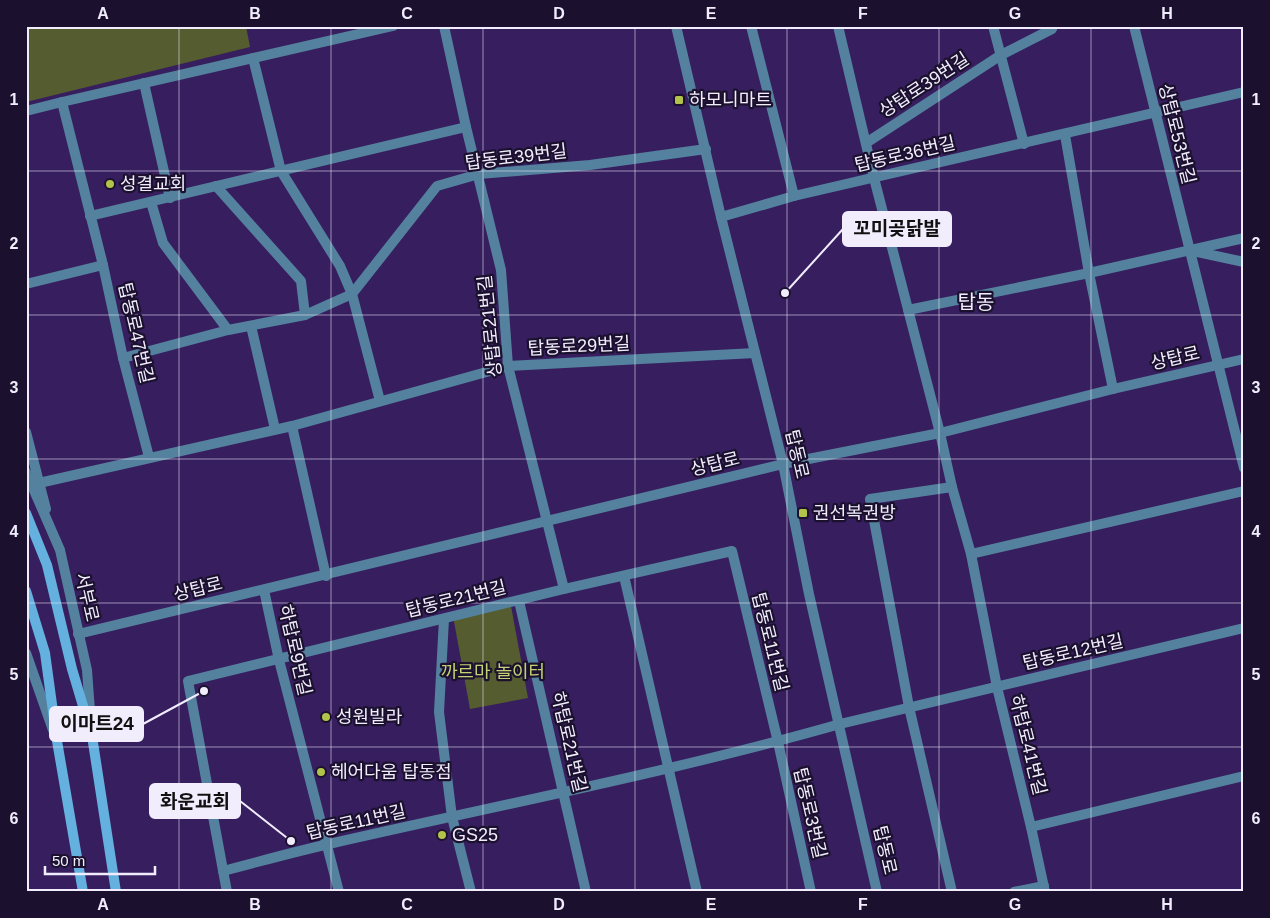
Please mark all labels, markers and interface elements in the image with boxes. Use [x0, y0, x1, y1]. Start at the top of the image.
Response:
text: A [97, 5, 109, 22]
text: B [249, 5, 261, 22]
text: C [401, 5, 413, 22]
text: D [553, 5, 565, 22]
text: E [706, 5, 717, 22]
text: F [858, 5, 868, 22]
text: G [1009, 5, 1021, 22]
text: H [1161, 5, 1173, 22]
street label: 상탑로39번길 [875, 49, 973, 121]
street label: 상탑로53번길 [1155, 82, 1199, 186]
place label: 하모니마트 [689, 90, 772, 110]
text: 1 [10, 91, 19, 108]
text: 1 [1252, 91, 1261, 108]
marker: 하모니마트 [673, 94, 685, 106]
street label: 탑동로36번길 [853, 133, 957, 175]
street label: 탑동로39번길 [464, 141, 568, 173]
place label: 성결교회 [120, 174, 186, 194]
marker: 성결교회 [104, 178, 116, 190]
callout: 꼬미곶닭발 [843, 212, 951, 246]
text: 꼬미곶닭발 [853, 218, 941, 239]
text: 2 [10, 235, 19, 252]
text: 2 [1252, 235, 1261, 252]
street label: 상탑로21번길 [475, 274, 505, 378]
street label: 탑동로47번길 [115, 281, 157, 385]
district label: 탑동 [958, 291, 994, 313]
street label: 탑동로29번길 [527, 333, 631, 359]
street label: 상탑로 [1149, 343, 1201, 373]
text: 3 [10, 379, 19, 396]
text: 3 [1252, 379, 1261, 396]
street label: 탑동로 [782, 428, 812, 480]
street label: 상탑로 [688, 448, 742, 480]
place label: 권선복권방 [813, 503, 896, 523]
marker: 권선복권방 [797, 507, 809, 519]
text: 4 [10, 523, 19, 540]
text: 4 [1252, 523, 1261, 540]
street label: 서부로 [72, 571, 102, 623]
street label: 상탑로 [171, 573, 225, 605]
street label: 탑동로21번길 [404, 577, 508, 621]
street label: 탑동로11번길 [748, 590, 792, 694]
street label: 하탑로9번길 [275, 603, 315, 697]
street label: 탑동로12번길 [1021, 631, 1125, 673]
park label: 까르마 놀이터 [441, 662, 545, 682]
text: 5 [10, 666, 19, 683]
text: 5 [1252, 666, 1261, 683]
street label: 하탑로21번길 [548, 690, 590, 794]
street label: 하탑로41번길 [1006, 693, 1050, 797]
callout: 이마트24 [50, 707, 143, 741]
place label: 성원빌라 [336, 707, 403, 727]
marker: 성원빌라 [320, 711, 332, 723]
text: 이마트24 [60, 713, 134, 734]
place label: 헤어다움 탑동점 [331, 762, 452, 782]
marker: 헤어다움 탑동점 [315, 766, 327, 778]
street label: 탑동로3번길 [790, 766, 830, 860]
callout: 화운교회 [150, 784, 240, 818]
text: 화운교회 [160, 791, 230, 812]
street label: 탑동로11번길 [304, 801, 408, 843]
text: 6 [10, 810, 19, 827]
text: 6 [1252, 810, 1261, 827]
street label: 탑동로 [870, 824, 900, 876]
place label: GS25 [452, 825, 498, 845]
marker: GS25 [436, 829, 448, 841]
scale bar [45, 843, 155, 875]
text: 50 m [52, 852, 85, 869]
text: A [97, 896, 109, 913]
text: B [249, 896, 261, 913]
text: C [401, 896, 413, 913]
text: D [553, 896, 565, 913]
text: E [706, 896, 717, 913]
text: F [858, 896, 868, 913]
text: G [1009, 896, 1021, 913]
text: H [1161, 896, 1173, 913]

